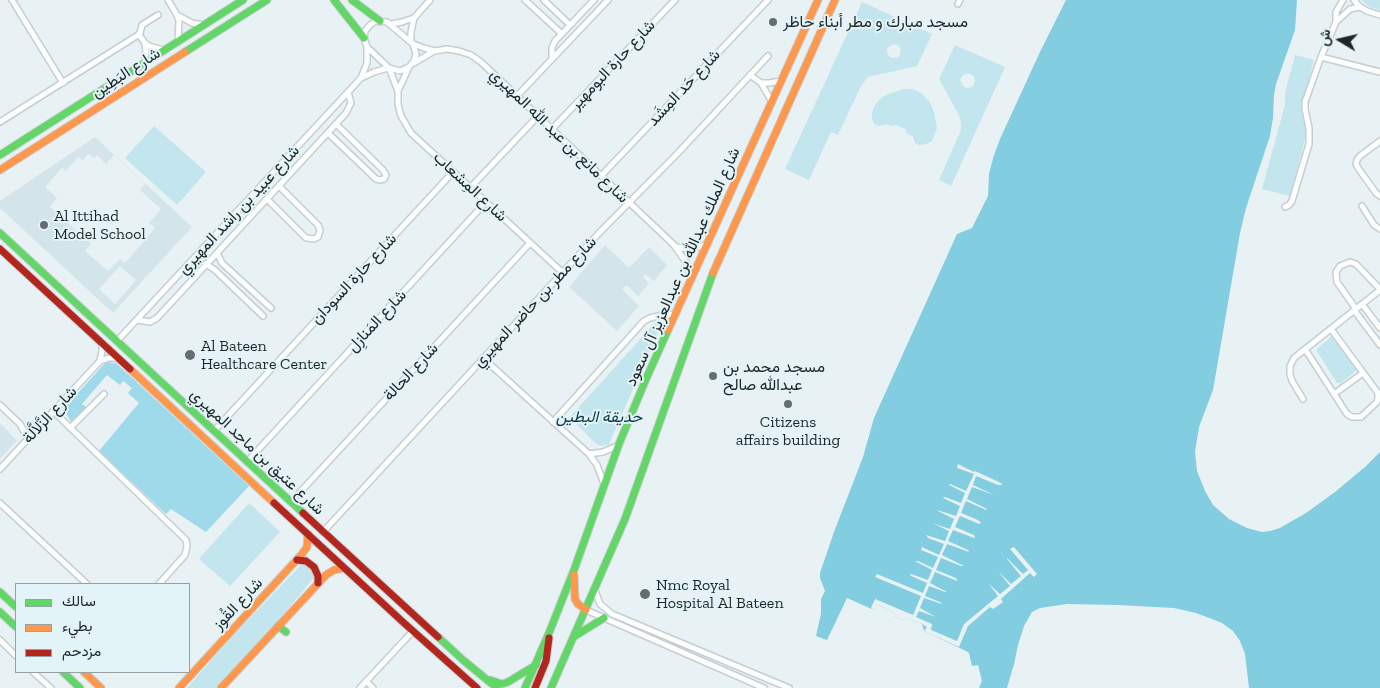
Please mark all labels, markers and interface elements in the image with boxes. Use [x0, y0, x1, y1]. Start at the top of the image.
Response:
place label: مسجد مبارك و مطر أبناء حاظر [783, 12, 968, 32]
north arrow [1315, 15, 1365, 65]
street label: شارع حارة البومهير [566, 16, 660, 114]
marker: مسجد مبارك و مطر أبناء حاظر [767, 16, 779, 28]
text: ش [1315, 28, 1334, 47]
street label: شارع البَطِين [88, 44, 164, 102]
street label: شارع حَد المِشَد [644, 46, 724, 130]
street label: شارع مانع بن عبد الله المهيري [486, 65, 632, 207]
street label: شارع عبيد بن راشد المهيري [174, 141, 304, 279]
street label: شارع الملك عبدالله بن عبدالعزيز آل سعود [622, 145, 744, 389]
street label: شارع المِشعاب [429, 148, 511, 226]
place label: Al Ittihad Model School [54, 206, 146, 244]
marker: Al Ittihad Model School [38, 219, 50, 231]
street label: شارع حارة السودان [307, 230, 401, 328]
street label: شارع مطر بن حاضر المهيري [469, 232, 601, 372]
street label: شارع المَنازِل [343, 286, 411, 356]
place label: Al Bateen Healthcare Center [201, 336, 327, 374]
street label: شارع الحالة [379, 339, 443, 405]
marker: Al Bateen Healthcare Center [183, 348, 197, 362]
place label: مسجد محمد بن عبدالله صالح [723, 357, 825, 395]
marker: مسجد محمد بن عبدالله صالح [707, 370, 719, 382]
street label: شارع الزَّلاَّلة [19, 382, 81, 448]
street label: شارع عتيق بن ماجد المهيري [186, 385, 328, 519]
marker: Citizens affairs building [782, 398, 794, 410]
park label: حديقة البطين [556, 407, 642, 427]
place label: Citizens affairs building [736, 412, 840, 450]
street label: شارع القُوز [209, 574, 267, 634]
place label: Nmc Royal Hospital Al Bateen [656, 575, 784, 613]
legend [15, 583, 190, 673]
marker: Nmc Royal Hospital Al Bateen [638, 587, 652, 601]
text: سالك [62, 592, 96, 610]
text: بطيء [62, 617, 92, 635]
text: مزدحم [62, 642, 101, 660]

